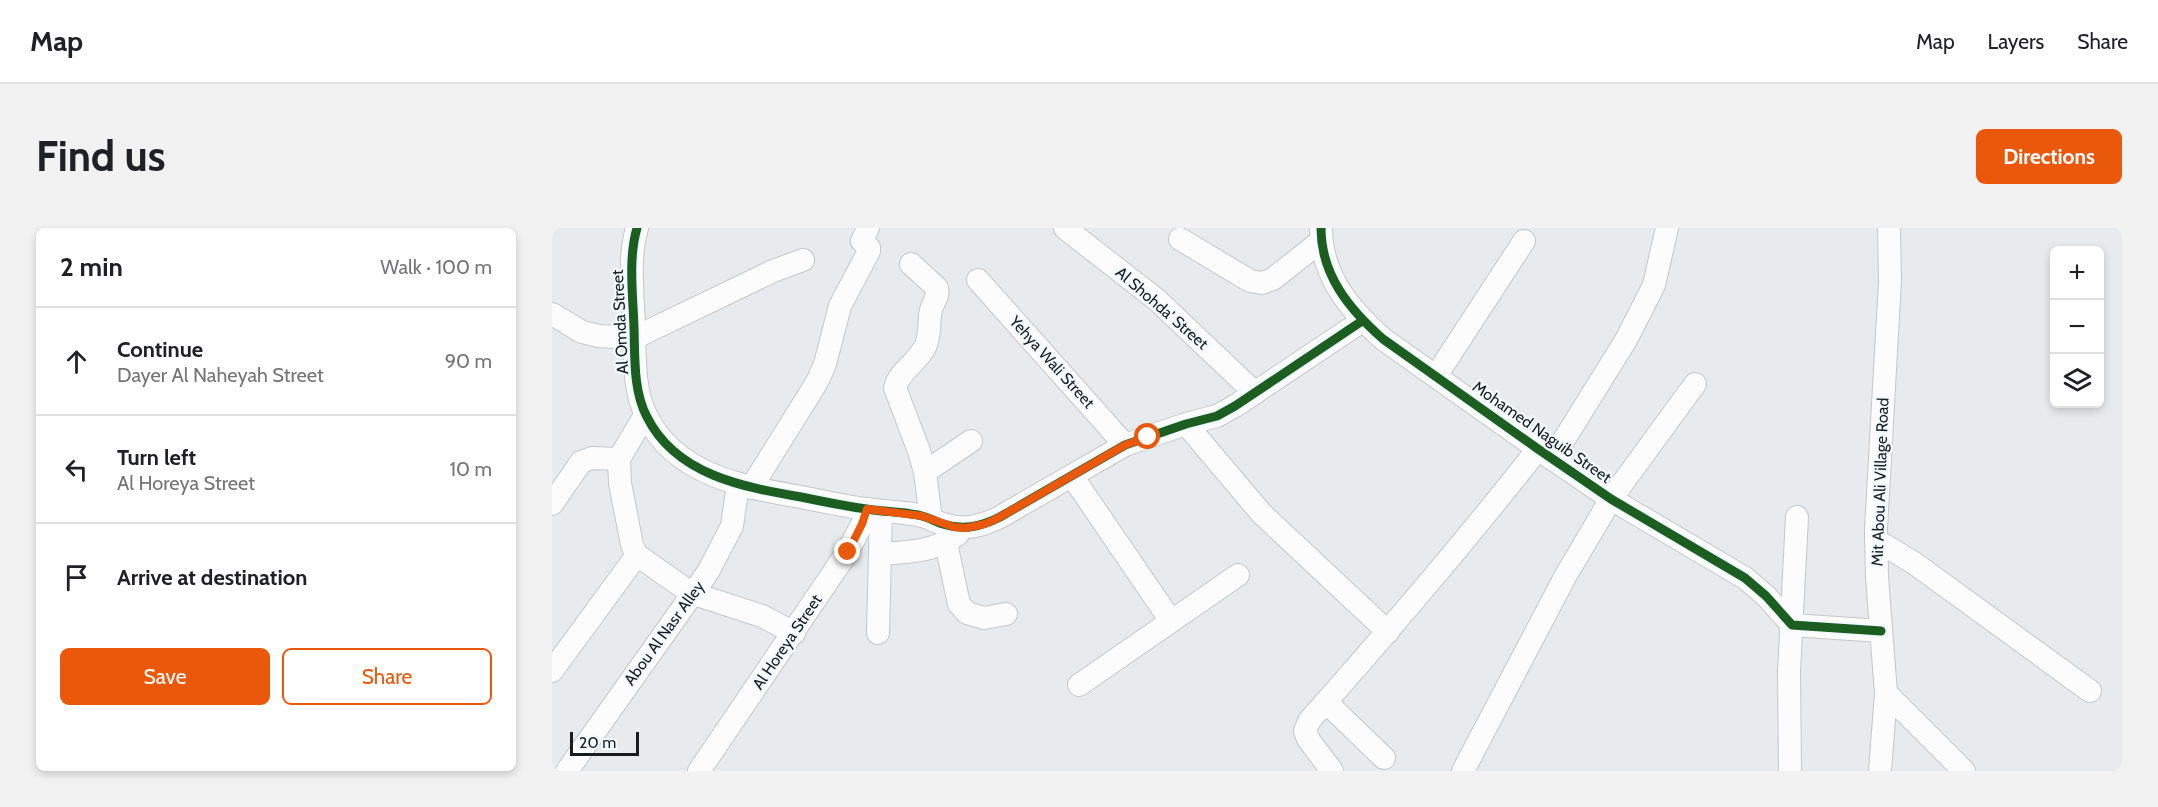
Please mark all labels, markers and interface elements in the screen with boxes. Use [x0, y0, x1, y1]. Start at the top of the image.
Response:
text: Map [30, 24, 83, 58]
text: Map [1916, 29, 1955, 54]
text: Layers [1988, 29, 2044, 54]
text: Share [2077, 29, 2128, 54]
button: Directions [1976, 129, 2122, 184]
text: Find us [36, 130, 165, 182]
map controls [2050, 246, 2104, 408]
button: + [2050, 246, 2104, 300]
text: 2 min [60, 251, 123, 283]
text: Walk · 100 m [380, 255, 492, 279]
street label: Al Shohda' Street [1112, 263, 1213, 354]
street label: Al Omda Street [608, 269, 632, 375]
button: − [2050, 300, 2104, 354]
street label: Yehya Wali Street [1005, 311, 1099, 413]
text: Continue [117, 336, 203, 363]
icon: ahead [60, 345, 93, 378]
text: 90 m [445, 349, 492, 373]
button: layers [2050, 354, 2104, 408]
text: Dayer Al Naheyah Street [117, 363, 324, 387]
street label: Mohamed Naguib Street [1469, 377, 1615, 487]
street label: Mit Abou Ali Village Road [1868, 397, 1892, 567]
route start [1134, 423, 1160, 449]
text: Turn left [117, 444, 196, 471]
icon: left [60, 453, 93, 486]
text: 10 m [449, 457, 492, 481]
text: Al Horeya Street [117, 471, 255, 495]
route end [834, 538, 860, 564]
icon: arrive [60, 561, 93, 594]
text: Arrive at destination [117, 564, 307, 591]
street label: Abou Al Nasr Alley [620, 577, 708, 689]
street label: Al Horeya Street [748, 590, 826, 693]
button: Save [60, 648, 270, 705]
button: Share [282, 648, 492, 705]
scale bar [570, 729, 639, 756]
text: 20 m [579, 733, 616, 752]

